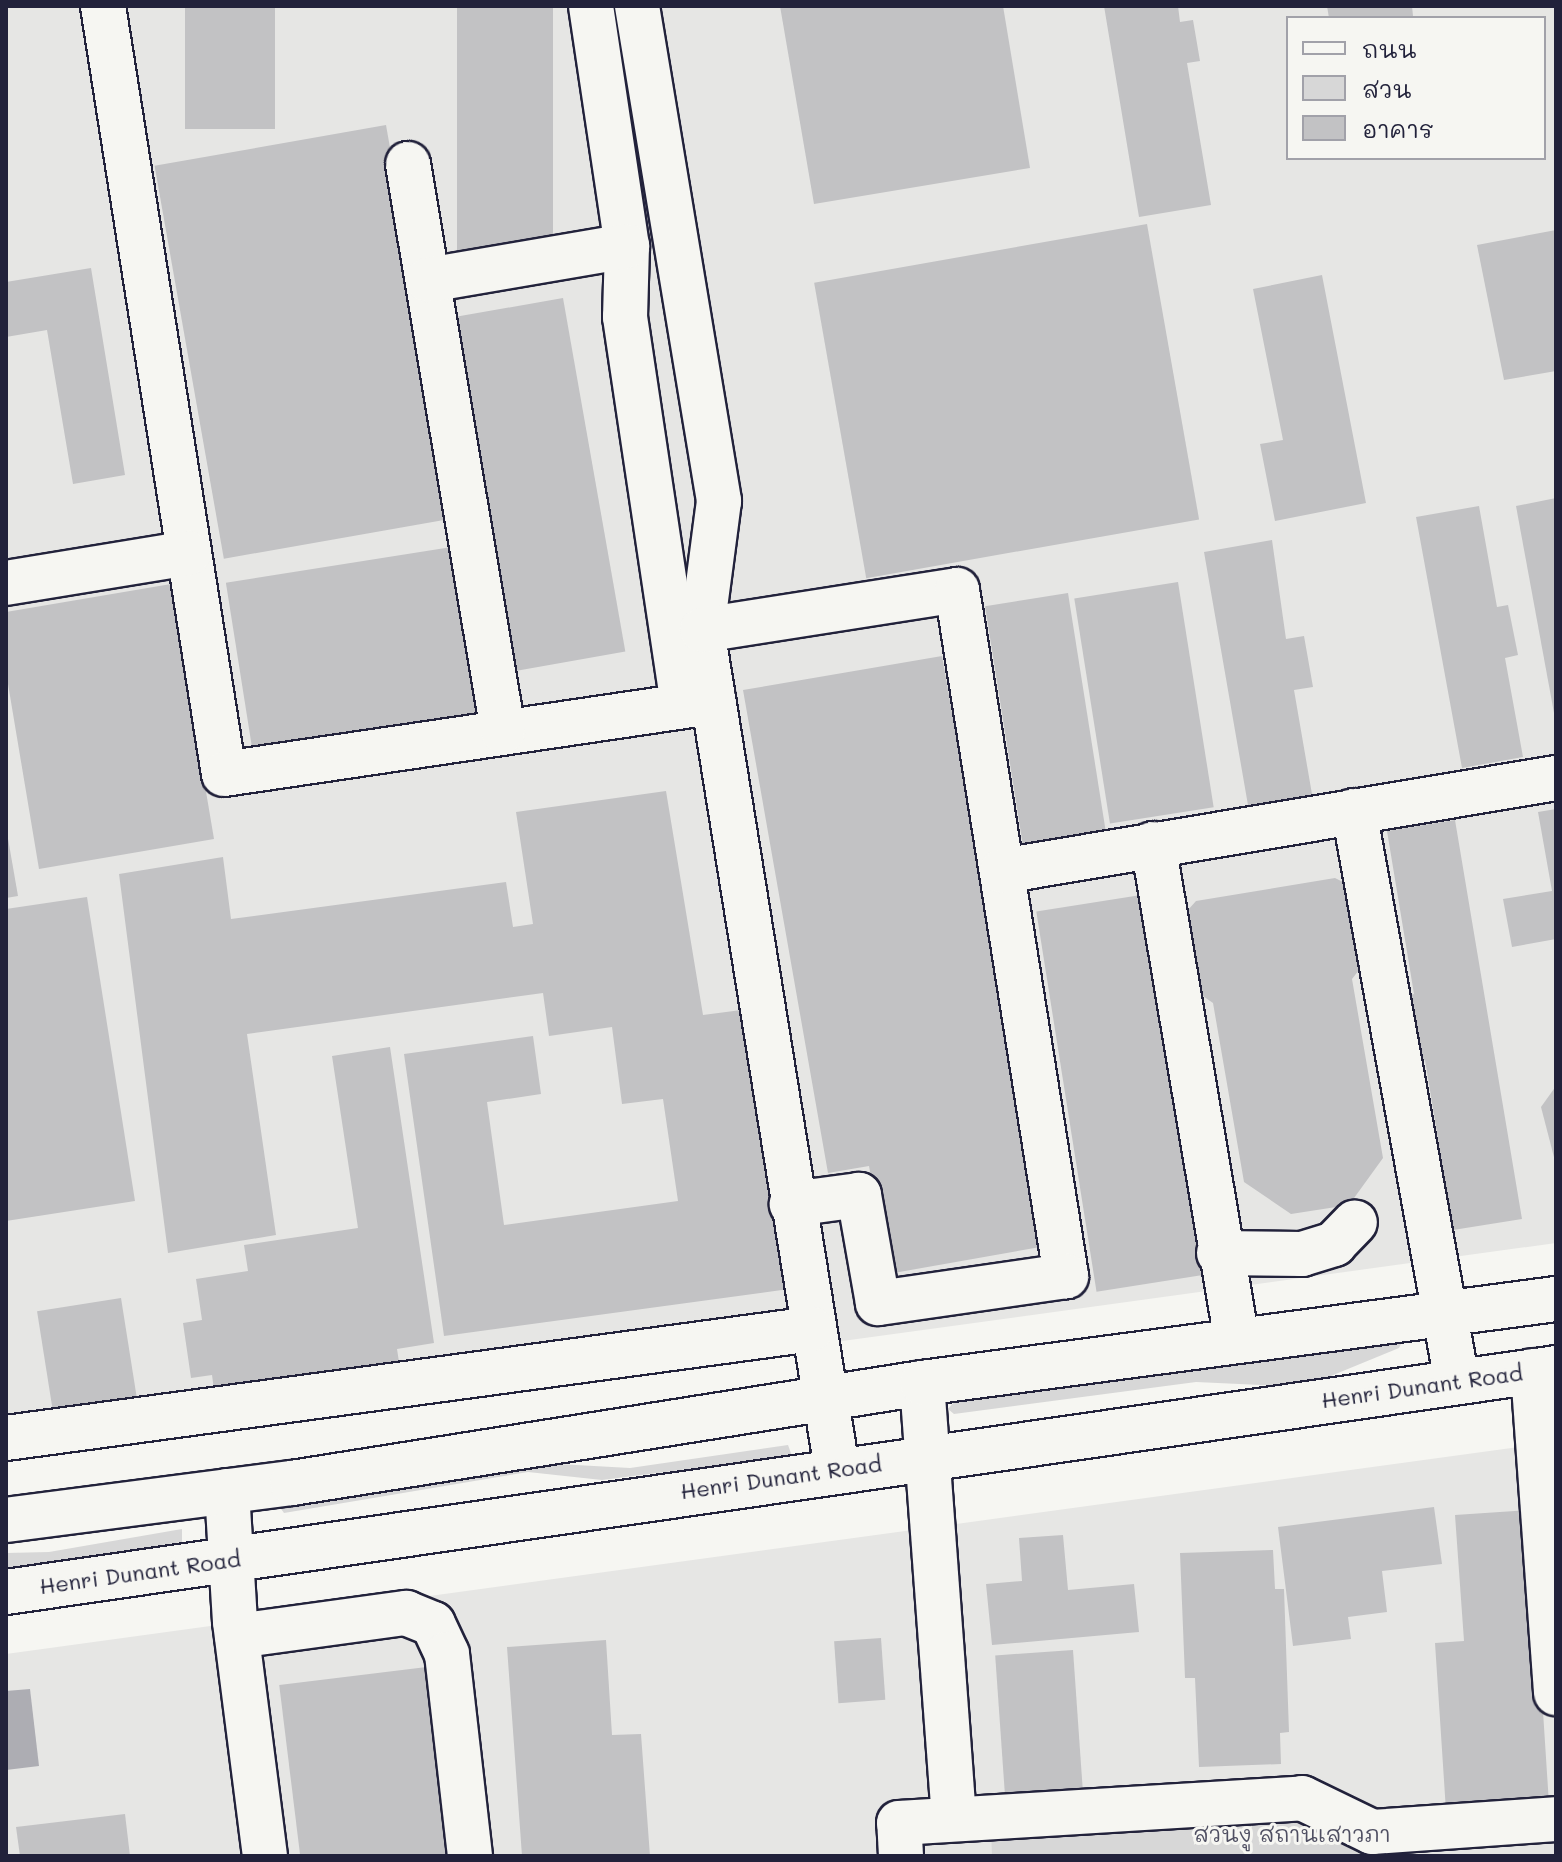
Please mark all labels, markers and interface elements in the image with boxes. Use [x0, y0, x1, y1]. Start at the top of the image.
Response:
legend [1286, 16, 1546, 160]
text: ถนน [1362, 33, 1416, 64]
text: สวน [1362, 73, 1412, 104]
text: อาคาร [1362, 113, 1434, 144]
street label: Henri Dunant Road [1320, 1359, 1524, 1413]
street label: Henri Dunant Road [679, 1450, 883, 1504]
street label: Henri Dunant Road [38, 1545, 242, 1599]
park label: สวนงู สถานเสาวภา [1193, 1821, 1391, 1847]

